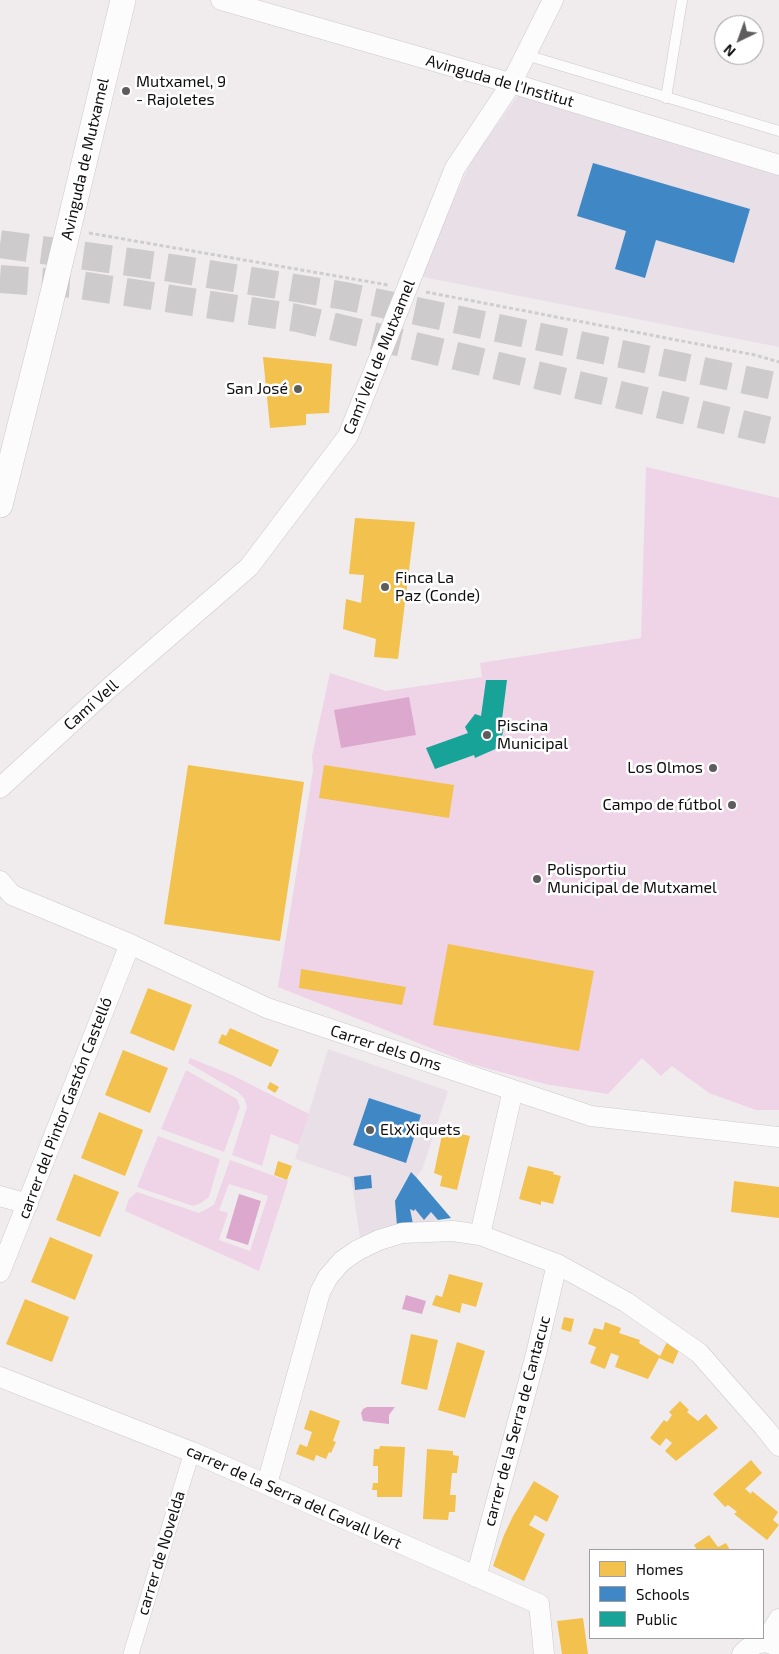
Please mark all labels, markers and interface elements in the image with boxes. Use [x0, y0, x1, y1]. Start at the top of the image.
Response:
north arrow [714, 15, 764, 65]
text: N [720, 41, 739, 60]
street label: Avinguda de l'Institut [424, 51, 576, 111]
place label: Mutxamel, 9 - Rajoletes [136, 72, 226, 110]
street label: Avinguda de Mutxamel [57, 76, 113, 242]
marker: Mutxamel, 9 - Rajoletes [120, 85, 132, 97]
street label: Camí Vell de Mutxamel [339, 277, 419, 437]
place label: San José [226, 379, 288, 399]
marker: San José [292, 383, 304, 395]
place label: Finca La Paz (Conde) [395, 568, 480, 606]
marker: Finca La Paz (Conde) [379, 581, 391, 593]
street label: Camí Vell [60, 676, 122, 734]
place label: Piscina Municipal [497, 716, 568, 754]
marker: Piscina Municipal [481, 729, 493, 741]
place label: Los Olmos [627, 758, 703, 778]
marker: Los Olmos [707, 762, 719, 774]
place label: Campo de fútbol [603, 795, 722, 815]
marker: Campo de fútbol [726, 799, 738, 811]
place label: Polisportiu Municipal de Mutxamel [547, 860, 717, 898]
marker: Polisportiu Municipal de Mutxamel [531, 873, 543, 885]
street label: carrer del Pintor Gastón Castelló [14, 994, 116, 1222]
street label: Carrer dels Oms [328, 1021, 444, 1075]
place label: Elx Xiquets [380, 1120, 461, 1140]
marker: Elx Xiquets [364, 1124, 376, 1136]
street label: carrer de la Serra de Cantacuc [480, 1314, 554, 1528]
street label: carrer de la Serra del Cavall Vert [183, 1441, 405, 1553]
street label: carrer de Novelda [133, 1488, 189, 1618]
legend [589, 1549, 764, 1639]
text: Homes [636, 1560, 683, 1578]
text: Schools [636, 1585, 690, 1603]
text: Public [636, 1610, 677, 1628]

